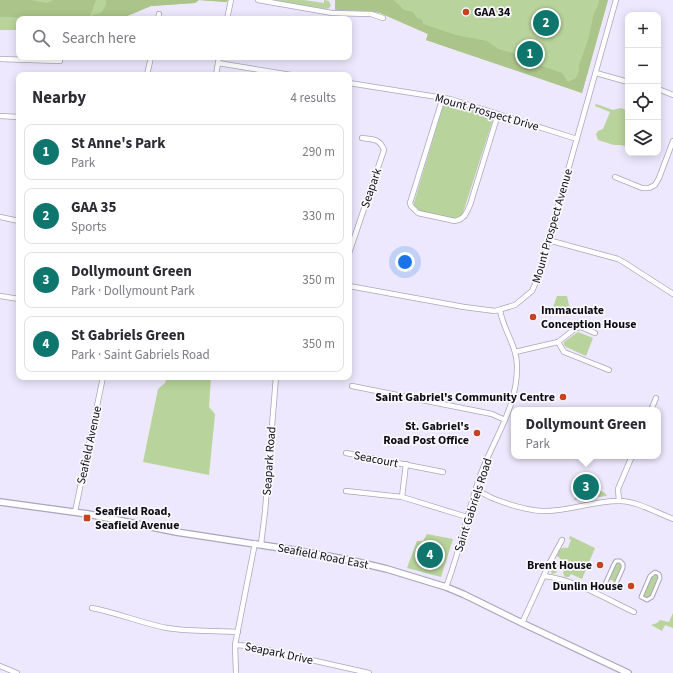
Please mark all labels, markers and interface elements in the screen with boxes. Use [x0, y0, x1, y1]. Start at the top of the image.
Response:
place label: GAA 34 [474, 4, 511, 21]
marker: GAA 34 [461, 7, 471, 17]
pin: 2 [533, 8, 559, 38]
map controls [625, 12, 661, 156]
button: + [625, 12, 661, 48]
search box [16, 16, 352, 60]
icon: search [30, 27, 52, 49]
text: Search here [62, 28, 136, 49]
pin: 1 [517, 39, 543, 69]
button: − [625, 48, 661, 84]
button: locate [625, 84, 661, 120]
text: Nearby [32, 86, 86, 110]
text: 4 results [291, 89, 336, 107]
street label: Mount Prospect Drive [433, 89, 541, 135]
button: layers [625, 120, 661, 156]
text: St Anne's Park [71, 133, 166, 154]
text: 1 [43, 143, 49, 161]
text: 290 m [302, 143, 335, 161]
text: Park [71, 154, 95, 172]
street label: Seapark [357, 166, 386, 210]
street label: Mount Prospect Avenue [528, 167, 577, 285]
text: GAA 35 [71, 197, 116, 218]
text: 2 [43, 207, 49, 225]
text: 330 m [302, 207, 335, 225]
text: Sports [71, 218, 106, 236]
your location [395, 252, 415, 272]
text: Dollymount Green [71, 261, 192, 282]
text: 3 [43, 271, 49, 289]
text: 350 m [302, 271, 335, 289]
text: Park · Dollymount Park [71, 282, 195, 300]
place label: Immaculate Conception House [541, 302, 637, 333]
marker: Immaculate Conception House [528, 312, 538, 322]
text: St Gabriels Green [71, 325, 185, 346]
text: 4 [43, 335, 49, 353]
text: 350 m [302, 335, 335, 353]
text: Park · Saint Gabriels Road [71, 346, 210, 364]
place label: Saint Gabriel's Community Centre [375, 389, 555, 406]
marker: Saint Gabriel's Community Centre [558, 392, 568, 402]
street label: Seafield Avenue [73, 404, 106, 486]
popup [511, 407, 661, 459]
text: Dollymount Green [526, 414, 646, 435]
place label: St. Gabriel's Road Post Office [383, 418, 469, 449]
street label: Seapark Road [259, 426, 280, 496]
marker: St. Gabriel's Road Post Office [472, 428, 482, 438]
text: Park [526, 435, 550, 453]
street label: Seacourt [352, 447, 399, 472]
street label: Saint Gabriels Road [450, 456, 497, 554]
pin: 3 [573, 472, 599, 502]
place label: Seafield Road, Seafield Avenue [95, 503, 179, 534]
marker: Seafield Road, Seafield Avenue [82, 513, 92, 523]
street label: Seafield Road East [276, 539, 370, 574]
pin: 4 [417, 540, 443, 570]
place label: Brent House [527, 557, 592, 574]
marker: Brent House [595, 560, 605, 570]
place label: Dunlin House [553, 578, 623, 595]
marker: Dunlin House [626, 581, 636, 591]
street label: Seapark Drive [243, 638, 315, 669]

